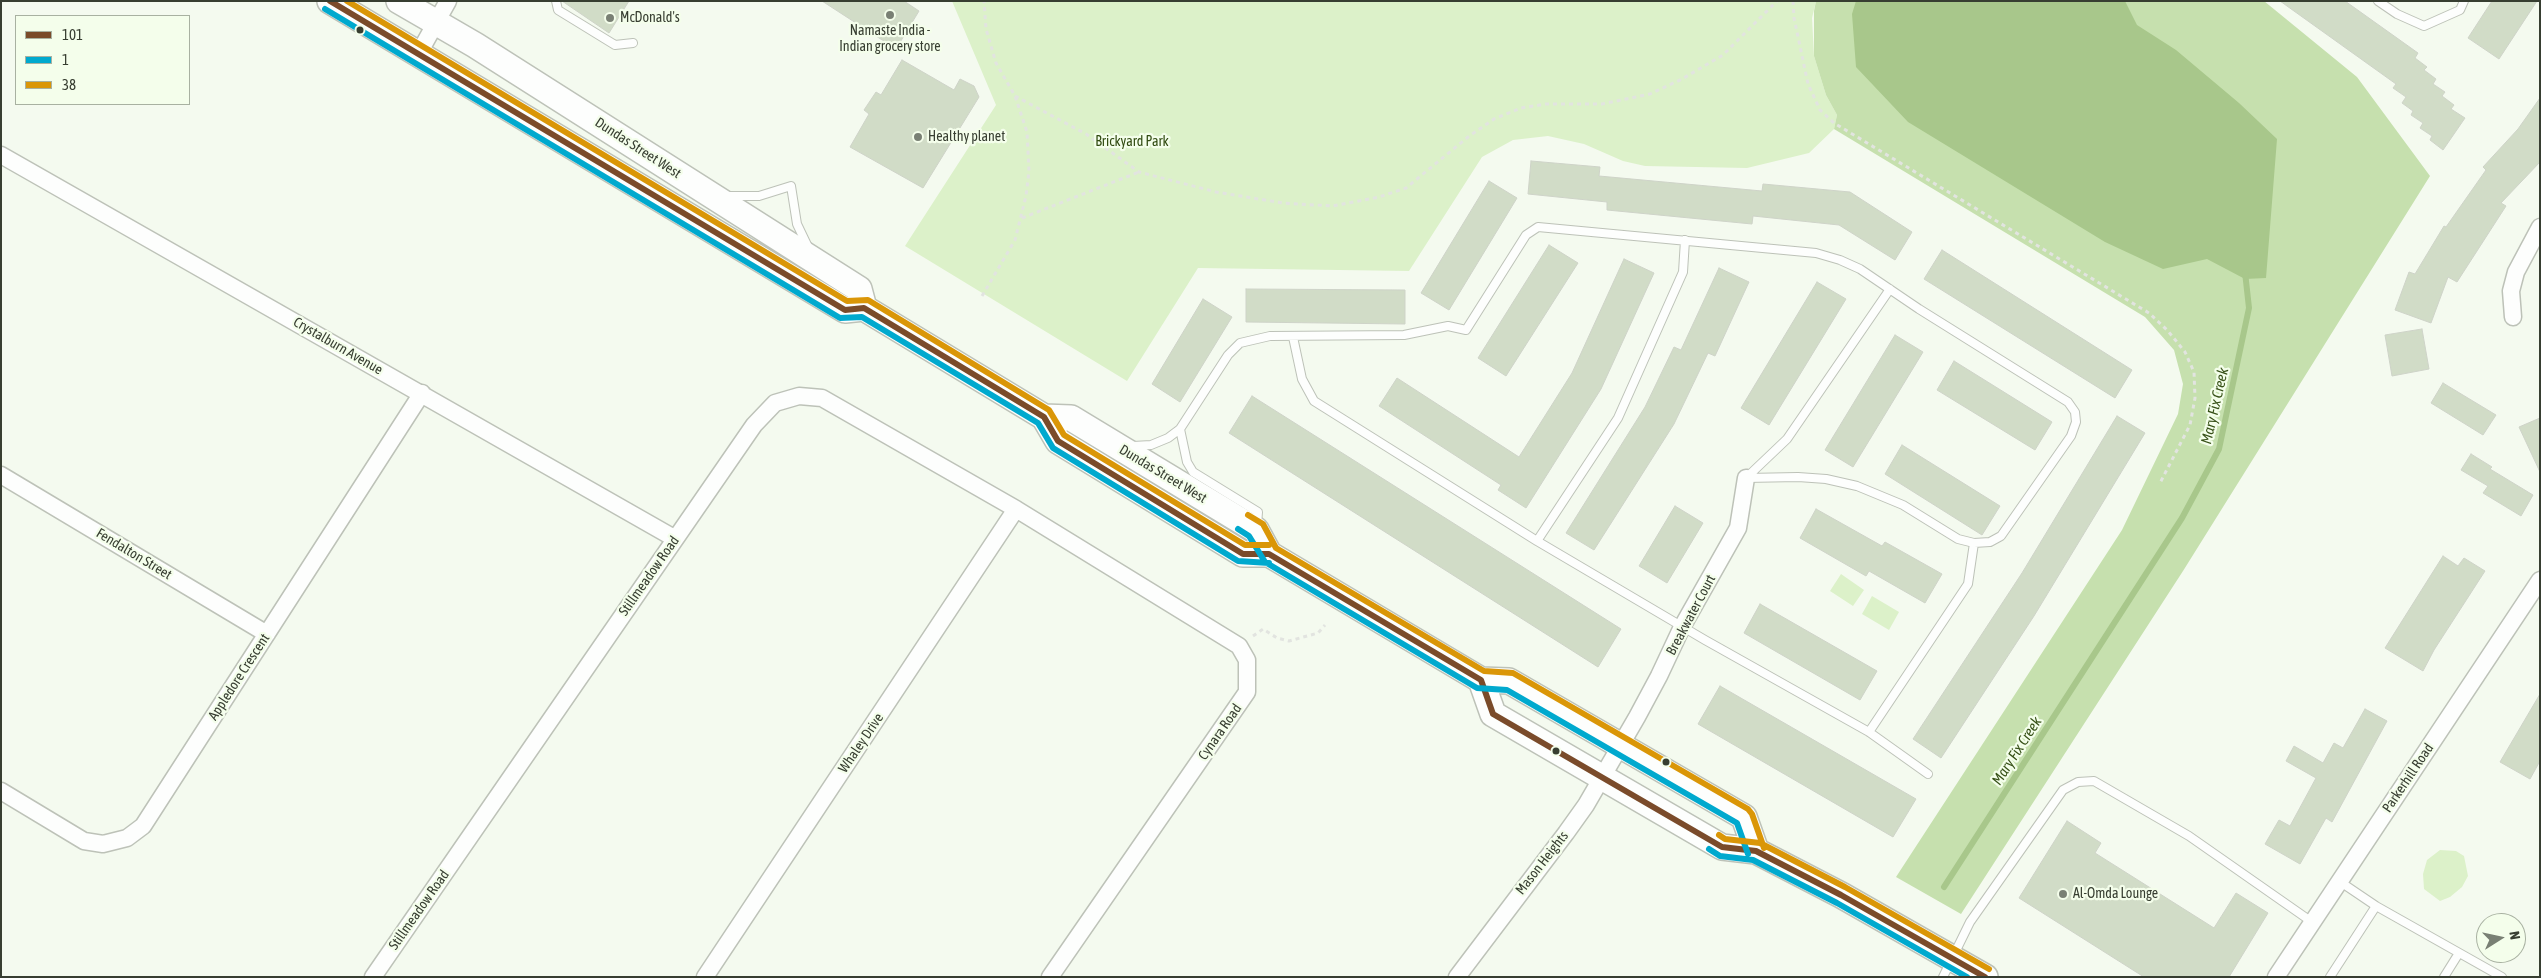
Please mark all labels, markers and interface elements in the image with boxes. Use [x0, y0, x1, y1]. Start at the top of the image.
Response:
marker: Namaste India - Indian grocery store [884, 9, 896, 21]
place label: McDonald's [620, 10, 680, 26]
marker: McDonald's [604, 12, 616, 24]
legend [15, 15, 190, 105]
place label: Namaste India - Indian grocery store [839, 23, 941, 56]
unlabelled marker [355, 25, 365, 35]
text: 101 [62, 26, 83, 43]
text: 1 [62, 51, 69, 68]
text: 38 [62, 76, 76, 93]
street label: Dundas Street West [592, 114, 684, 182]
place label: Healthy planet [928, 129, 1005, 145]
marker: Healthy planet [912, 131, 924, 143]
park label: Brickyard Park [1095, 134, 1169, 150]
street label: Crystalburn Avenue [290, 314, 386, 378]
water label: Mary Fix Creek [2197, 366, 2233, 446]
street label: Dundas Street West [1116, 441, 1210, 507]
street label: Fendalton Street [93, 525, 175, 583]
street label: Stillmeadow Road [615, 533, 683, 619]
street label: Breakwater Court [1663, 572, 1719, 658]
street label: Appledore Crescent [205, 631, 273, 723]
street label: Cynara Road [1195, 701, 1245, 763]
street label: Whaley Drive [835, 710, 887, 776]
water label: Mary Fix Creek [1988, 713, 2046, 789]
street label: Parkerhill Road [2379, 740, 2437, 816]
unlabelled marker [1551, 746, 1561, 756]
unlabelled marker [1661, 757, 1671, 767]
street label: Mason Heights [1512, 828, 1572, 898]
street label: Stillmeadow Road [385, 867, 453, 953]
place label: Al-Omda Lounge [2073, 886, 2158, 902]
marker: Al-Omda Lounge [2057, 888, 2069, 900]
north arrow [2476, 913, 2526, 963]
text: N [2506, 930, 2523, 941]

